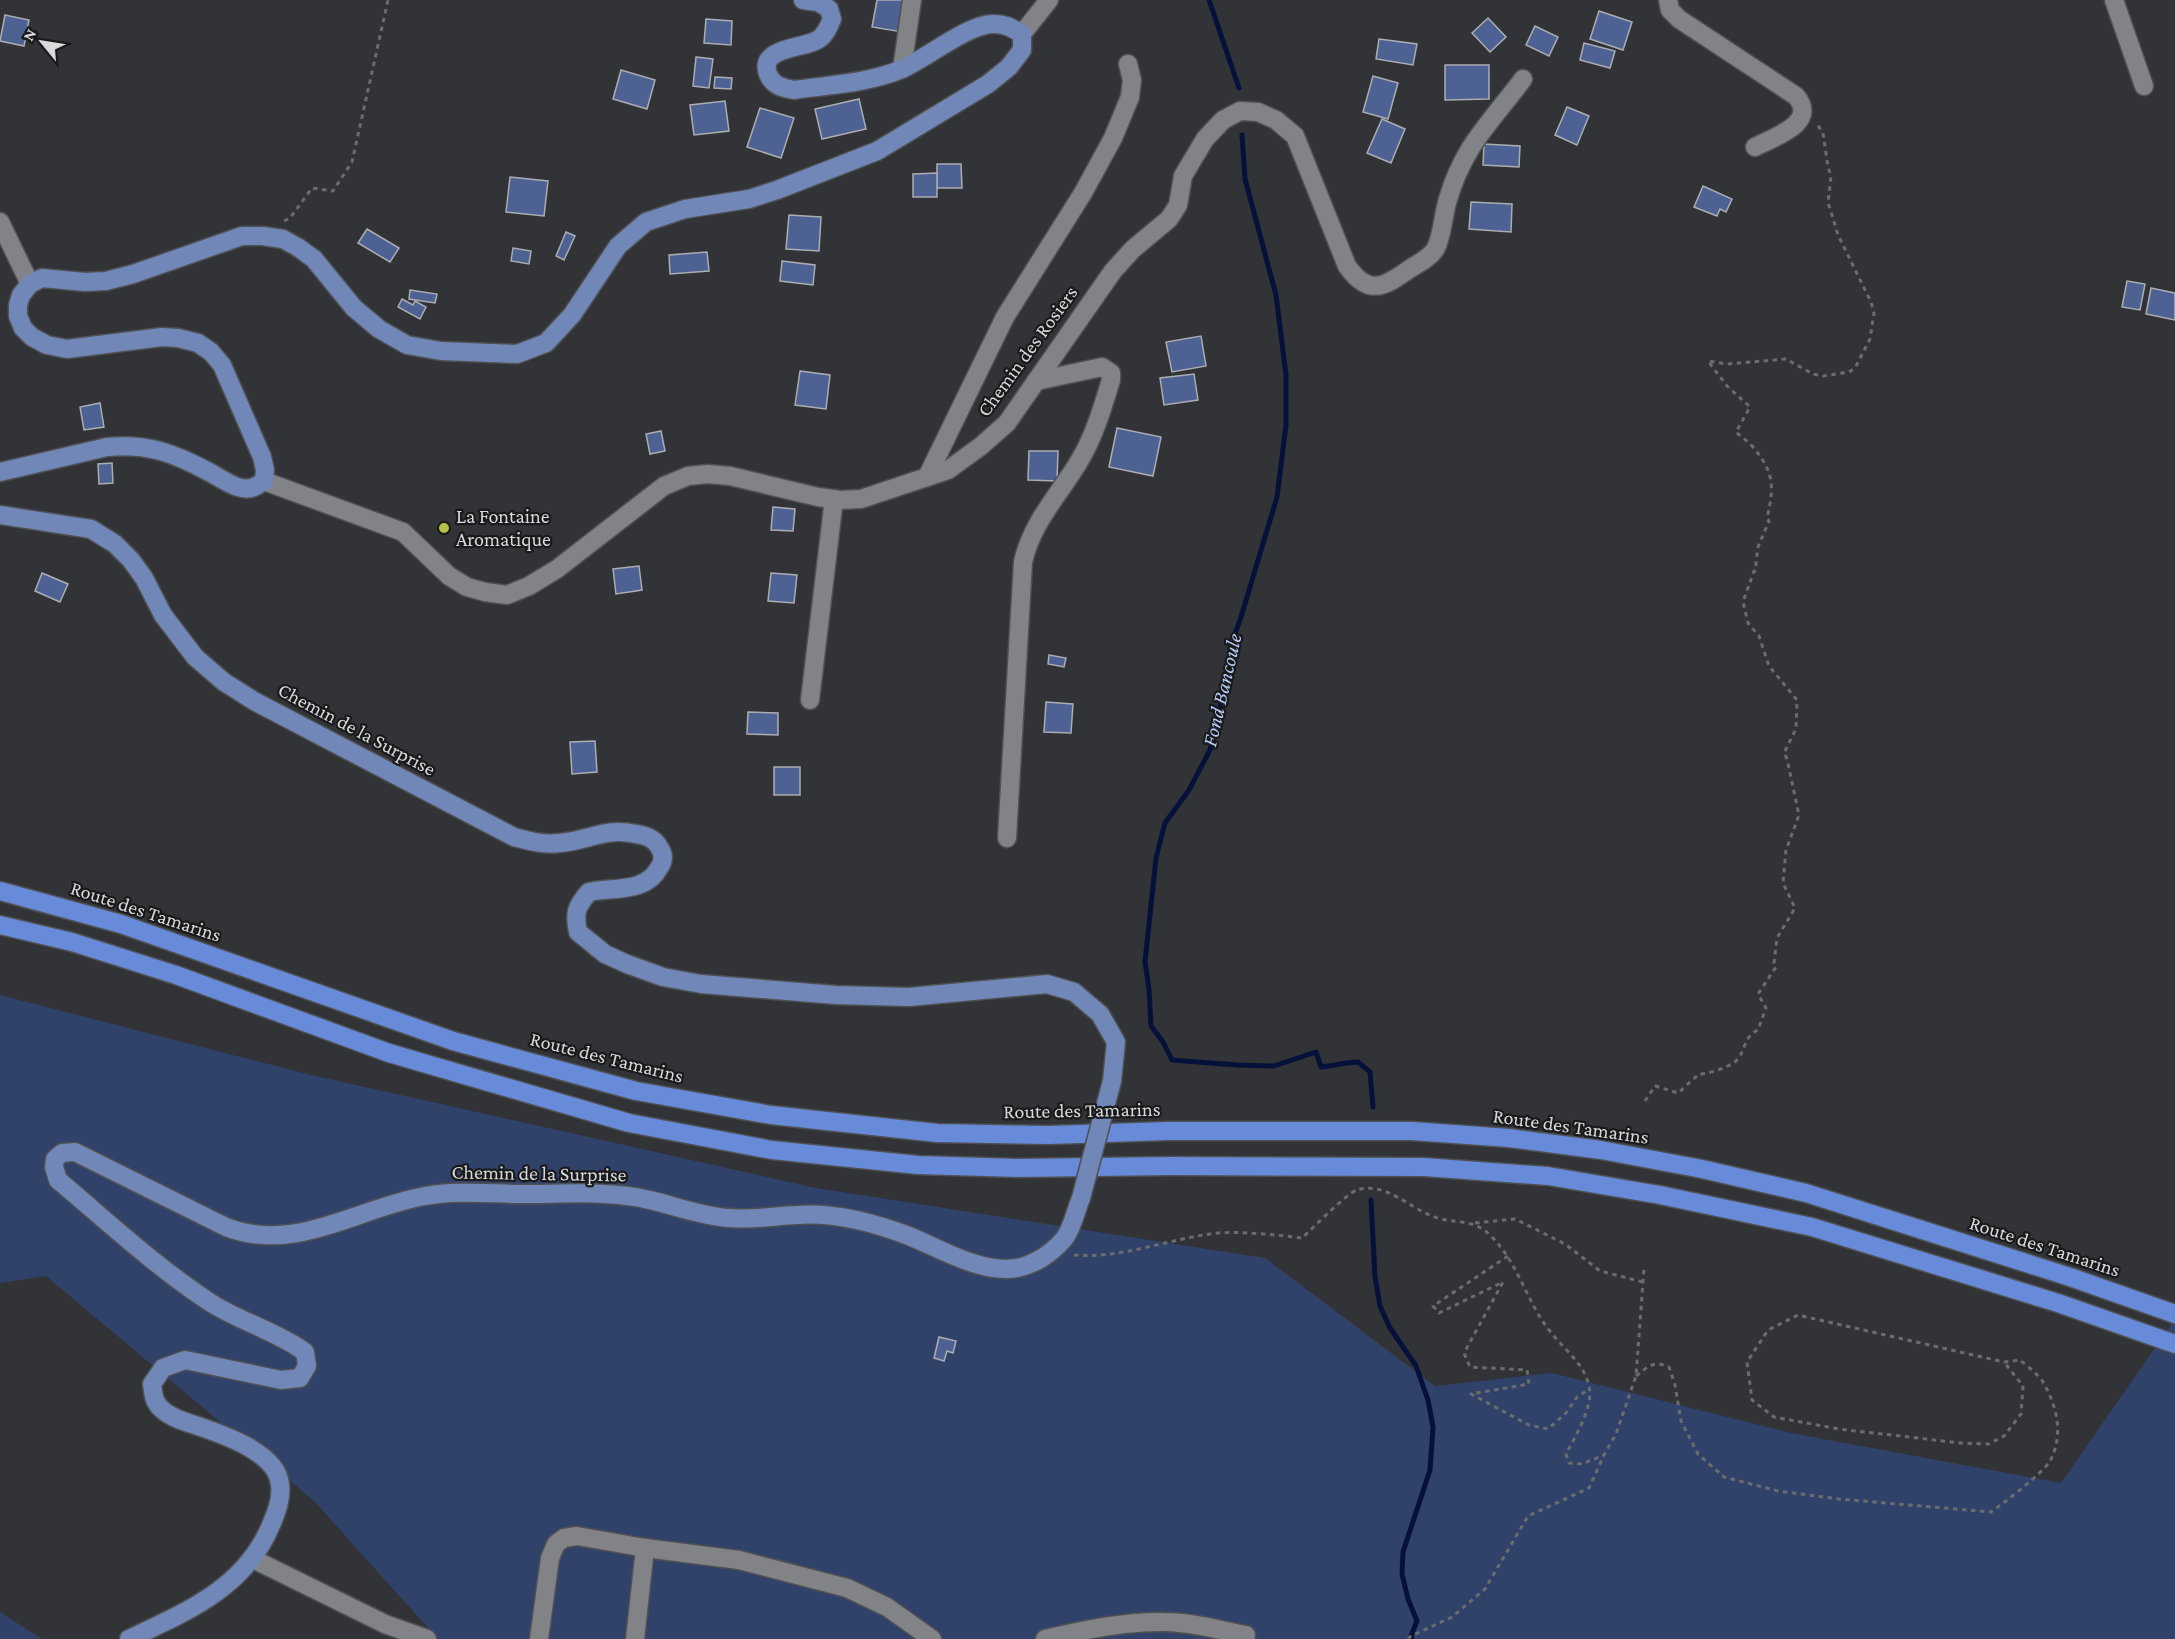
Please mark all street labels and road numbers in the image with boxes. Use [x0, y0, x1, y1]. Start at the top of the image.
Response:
street label: Chemin des Rosiers [972, 282, 1082, 420]
street label: Chemin de la Surprise [274, 678, 440, 781]
street label: Route des Tamarins [68, 876, 224, 946]
street label: Route des Tamarins [528, 1027, 686, 1087]
street label: Route des Tamarins [1003, 1098, 1161, 1122]
street label: Route des Tamarins [1492, 1104, 1650, 1148]
street label: Chemin de la Surprise [451, 1160, 627, 1187]
street label: Route des Tamarins [1967, 1211, 2123, 1281]

